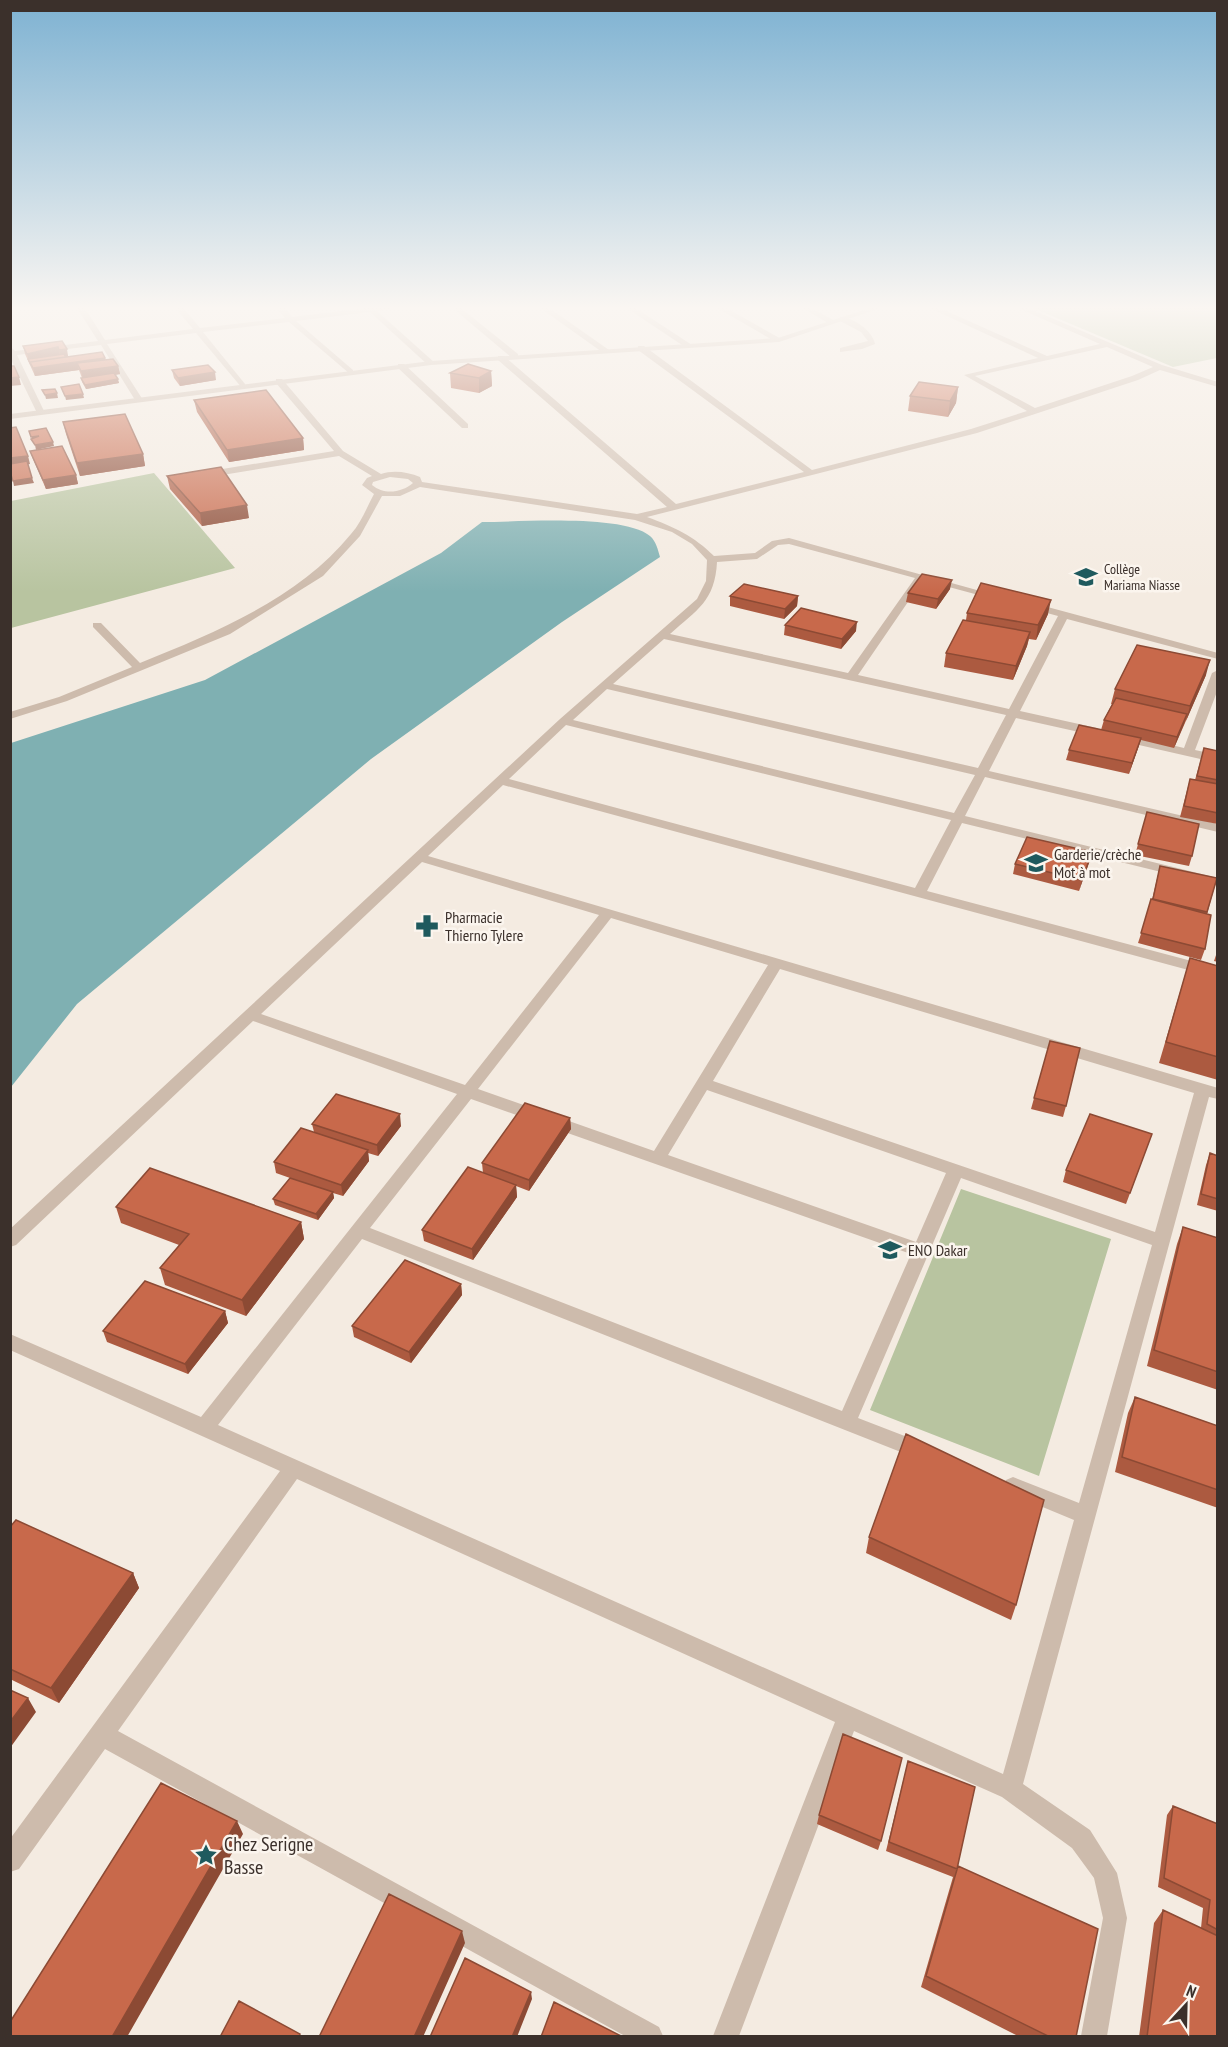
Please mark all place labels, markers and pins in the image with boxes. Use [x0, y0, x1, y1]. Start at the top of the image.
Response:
place label: Collège Mariama Niasse [1104, 560, 1180, 594]
school or university icon: Collège Mariama Niasse [1073, 564, 1099, 590]
place label: Garderie/crèche Mot à mot [1054, 844, 1141, 882]
school or university icon: Garderie/crèche Mot à mot [1023, 850, 1049, 876]
place label: Pharmacie Thierno Tylere [445, 907, 523, 945]
pharmacy icon: Pharmacie Thierno Tylere [414, 913, 440, 939]
school or university icon: ENO Dakar [877, 1237, 903, 1263]
place label: ENO Dakar [908, 1240, 968, 1260]
place label: Chez Serigne Basse [224, 1831, 313, 1880]
place icon: Chez Serigne Basse [193, 1842, 219, 1868]

